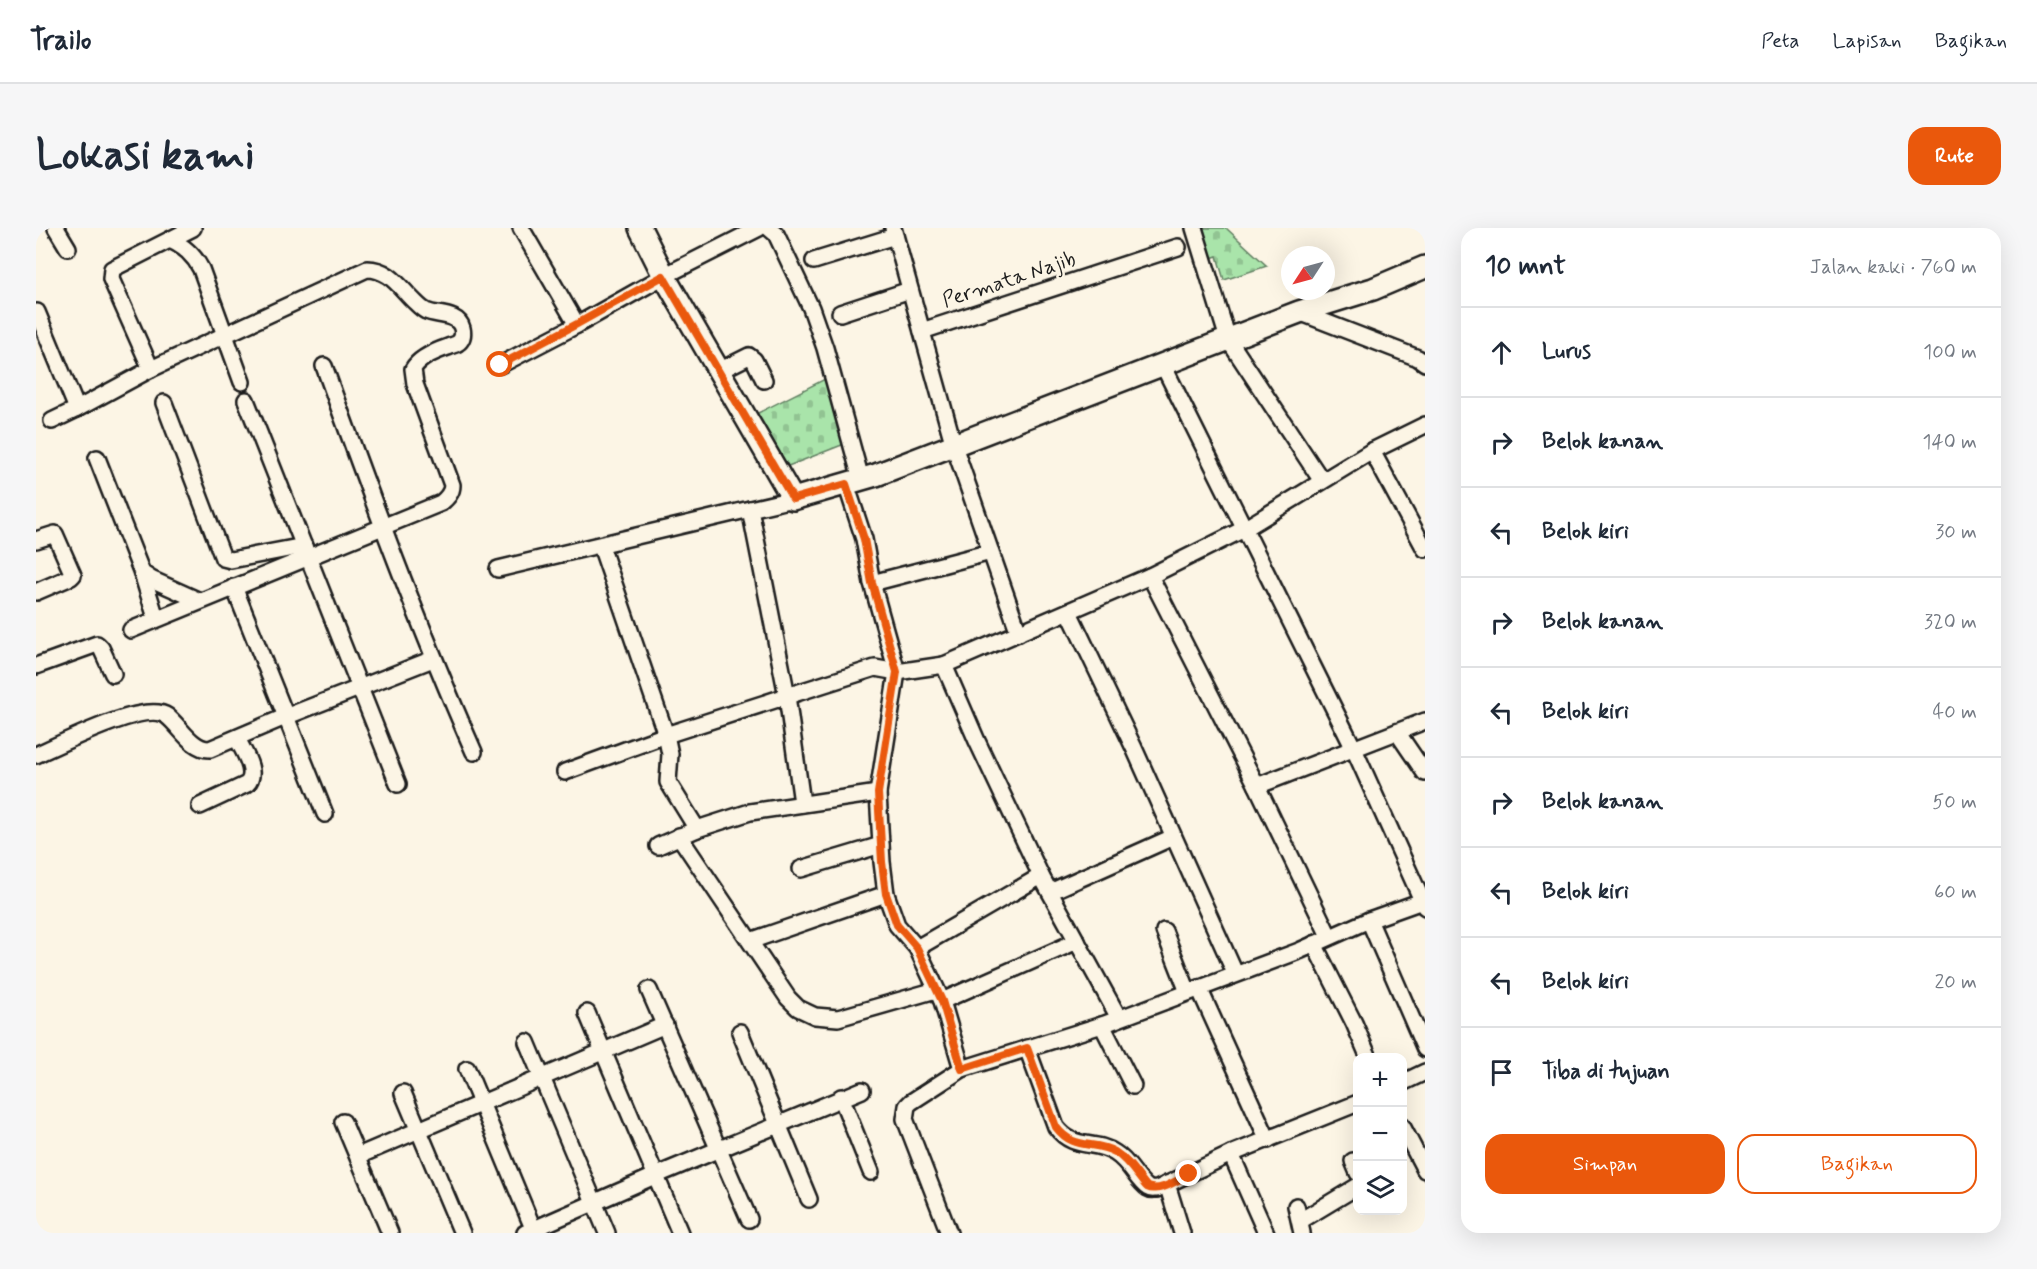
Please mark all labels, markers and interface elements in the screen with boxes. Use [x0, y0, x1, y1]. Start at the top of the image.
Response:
text: Trailo [30, 23, 91, 60]
text: Peta [1761, 27, 1800, 55]
text: Lapisan [1833, 27, 1902, 55]
text: Bagikan [1935, 27, 2007, 55]
button: Rute [1908, 127, 2001, 185]
text: Lokasi kami [36, 129, 255, 184]
street label: Permata Najib [939, 245, 1079, 315]
north arrow [1281, 246, 1335, 300]
text: 10 mnt [1485, 250, 1566, 284]
text: Jalan kaki · 760 m [1810, 254, 1977, 281]
icon: ahead [1485, 336, 1518, 369]
text: Lurus [1542, 338, 1591, 366]
text: 100 m [1923, 339, 1977, 366]
route start [486, 351, 512, 377]
icon: right [1485, 426, 1518, 459]
text: Belok kanan [1542, 428, 1663, 456]
text: 140 m [1923, 429, 1977, 456]
icon: left [1485, 516, 1518, 549]
text: Belok kiri [1542, 518, 1629, 546]
text: 30 m [1935, 519, 1977, 546]
icon: right [1485, 606, 1518, 639]
text: Belok kanan [1542, 608, 1663, 636]
text: 320 m [1924, 609, 1977, 636]
icon: left [1485, 696, 1518, 729]
text: Belok kiri [1542, 698, 1629, 726]
text: 40 m [1933, 699, 1977, 726]
icon: right [1485, 786, 1518, 819]
text: Belok kanan [1542, 788, 1663, 816]
text: 50 m [1932, 789, 1977, 816]
icon: left [1485, 876, 1518, 909]
text: Belok kiri [1542, 878, 1629, 906]
text: 60 m [1934, 879, 1977, 906]
icon: left [1485, 966, 1518, 999]
text: Belok kiri [1542, 968, 1629, 996]
text: 20 m [1934, 969, 1977, 996]
map controls [1353, 1053, 1407, 1215]
button: + [1353, 1053, 1407, 1107]
icon: arrive [1485, 1056, 1518, 1089]
text: Tiba di tujuan [1542, 1058, 1670, 1086]
button: − [1353, 1107, 1407, 1161]
button: Simpan [1485, 1134, 1725, 1194]
button: Bagikan [1737, 1134, 1977, 1194]
route end [1175, 1160, 1201, 1186]
button: layers [1353, 1161, 1407, 1215]

